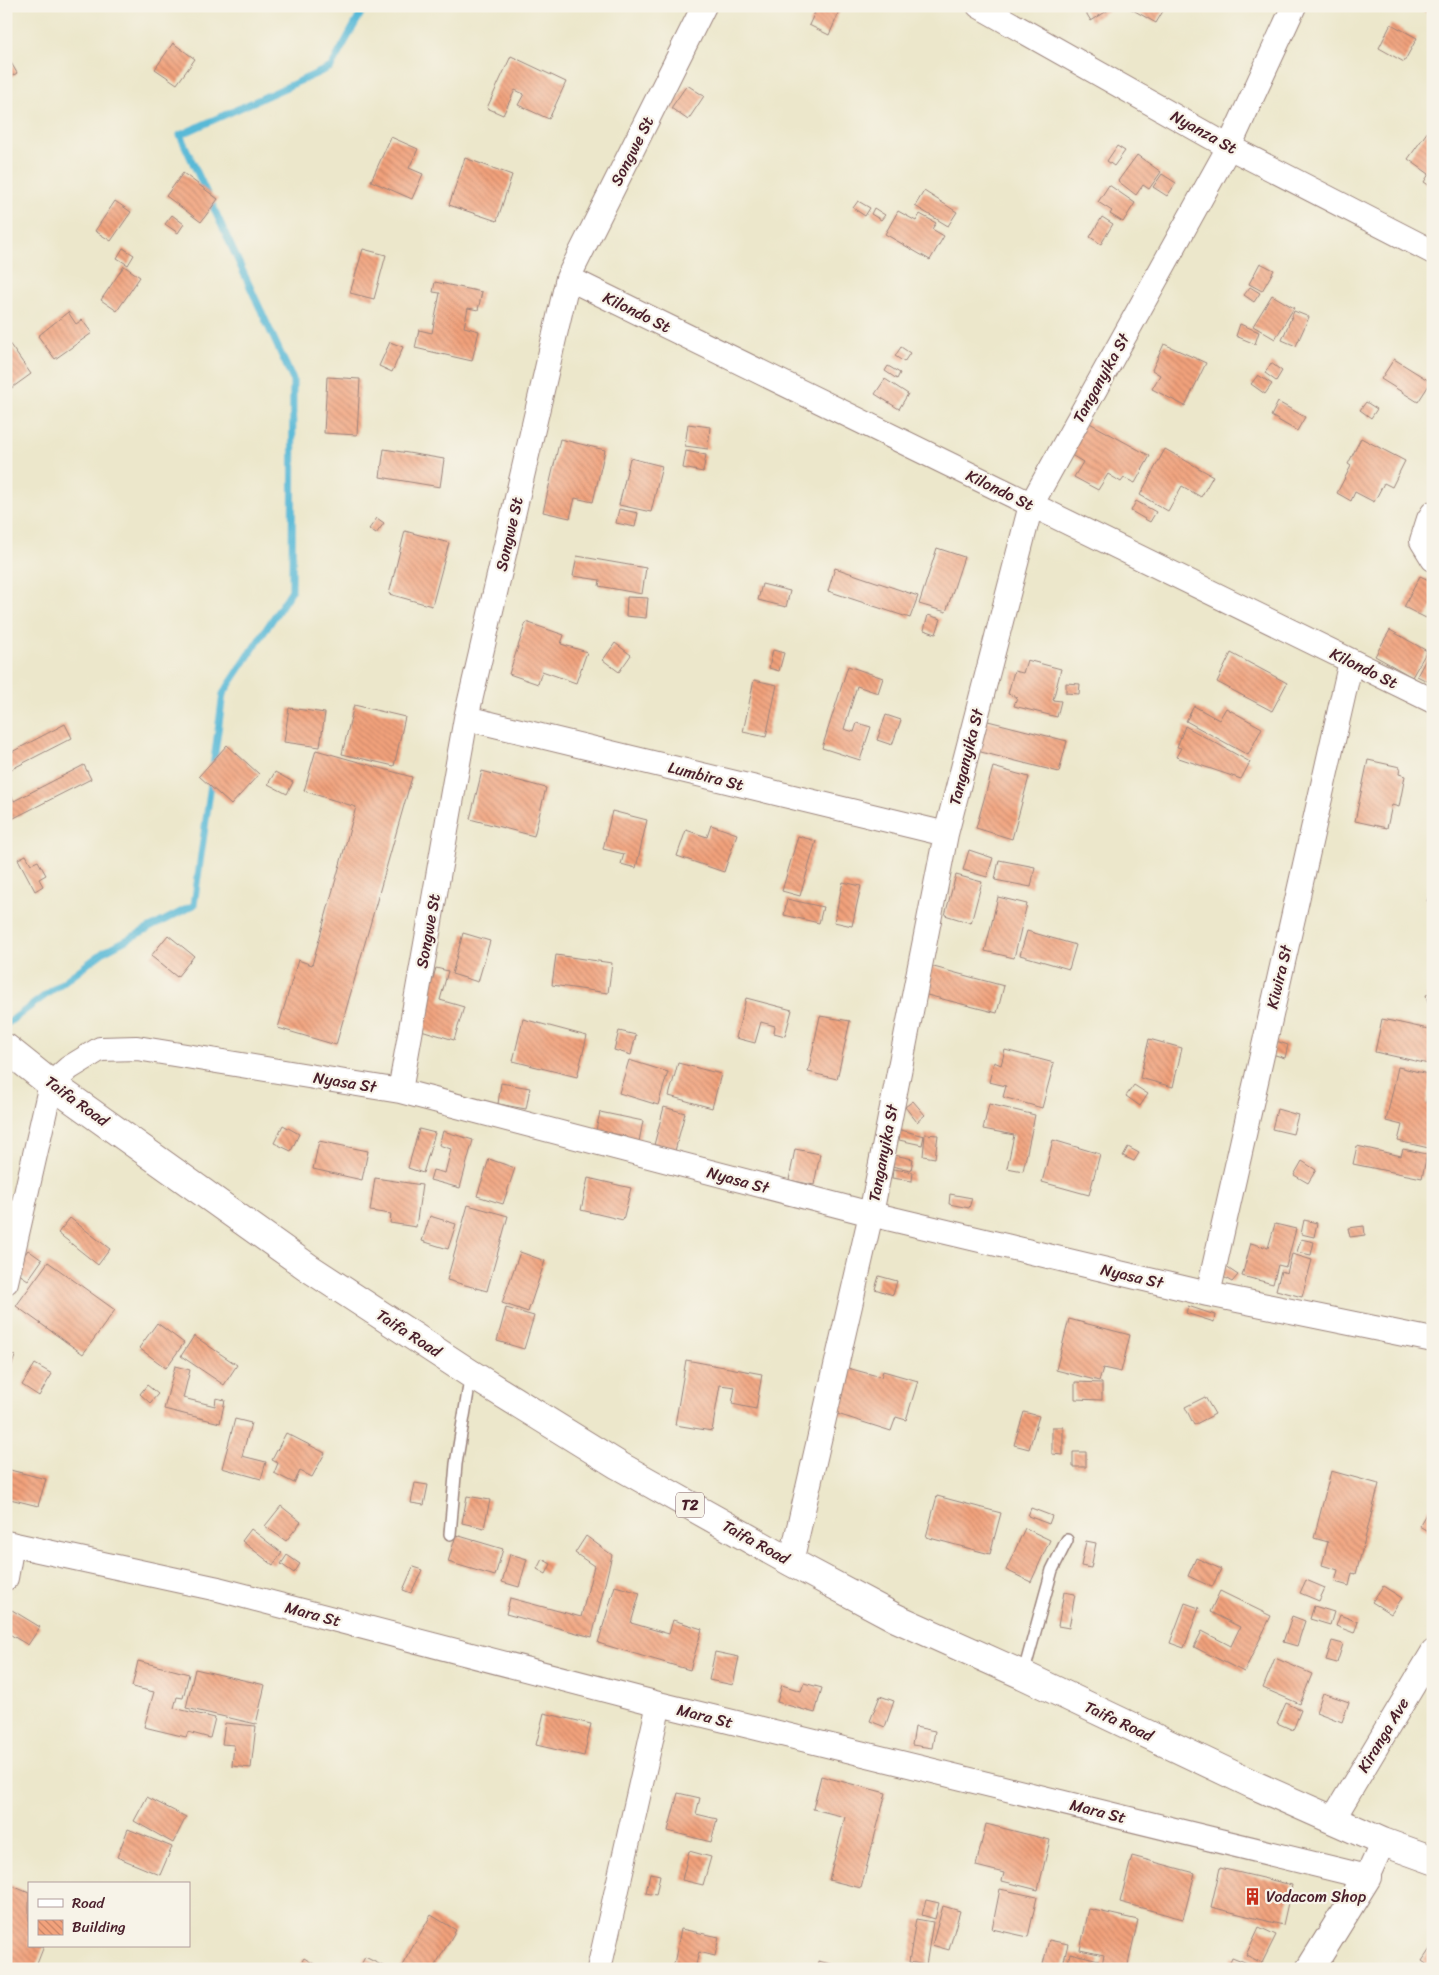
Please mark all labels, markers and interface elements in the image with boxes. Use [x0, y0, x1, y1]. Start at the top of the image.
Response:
street label: Nyanza St [1165, 102, 1243, 162]
street label: Songwe St [602, 111, 662, 191]
street label: Kilondo St [598, 283, 676, 341]
street label: Tanganyika St [1064, 327, 1138, 428]
street label: Kilondo St [961, 461, 1039, 519]
street label: Songwe St [486, 494, 532, 574]
street label: Kilondo St [1325, 639, 1403, 697]
street label: Tanganyika St [940, 705, 992, 808]
street label: Lumbira St [665, 753, 747, 799]
street label: Songwe St [407, 891, 449, 971]
street label: Kiwira St [1258, 942, 1301, 1012]
street label: Nyasa St [311, 1063, 379, 1101]
street label: Taifa Road [39, 1068, 117, 1135]
street label: Tanganyika St [859, 1101, 907, 1204]
street label: Nyasa St [704, 1158, 773, 1202]
street label: Nyasa St [1098, 1255, 1167, 1297]
street label: Taifa Road [370, 1301, 449, 1366]
road number: T2 [676, 1492, 704, 1518]
street label: Taifa Road [717, 1512, 797, 1573]
street label: Mara St [282, 1593, 344, 1635]
street label: Taifa Road [1080, 1692, 1160, 1750]
street label: Kiranga Ave [1349, 1692, 1417, 1778]
street label: Mara St [674, 1695, 736, 1737]
street label: Mara St [1067, 1790, 1129, 1832]
legend [28, 1882, 190, 1948]
place label: Vodacom Shop [1266, 1882, 1367, 1911]
building icon: Vodacom Shop [1242, 1886, 1262, 1906]
text: Road [72, 1890, 105, 1916]
text: Building [72, 1914, 126, 1940]

